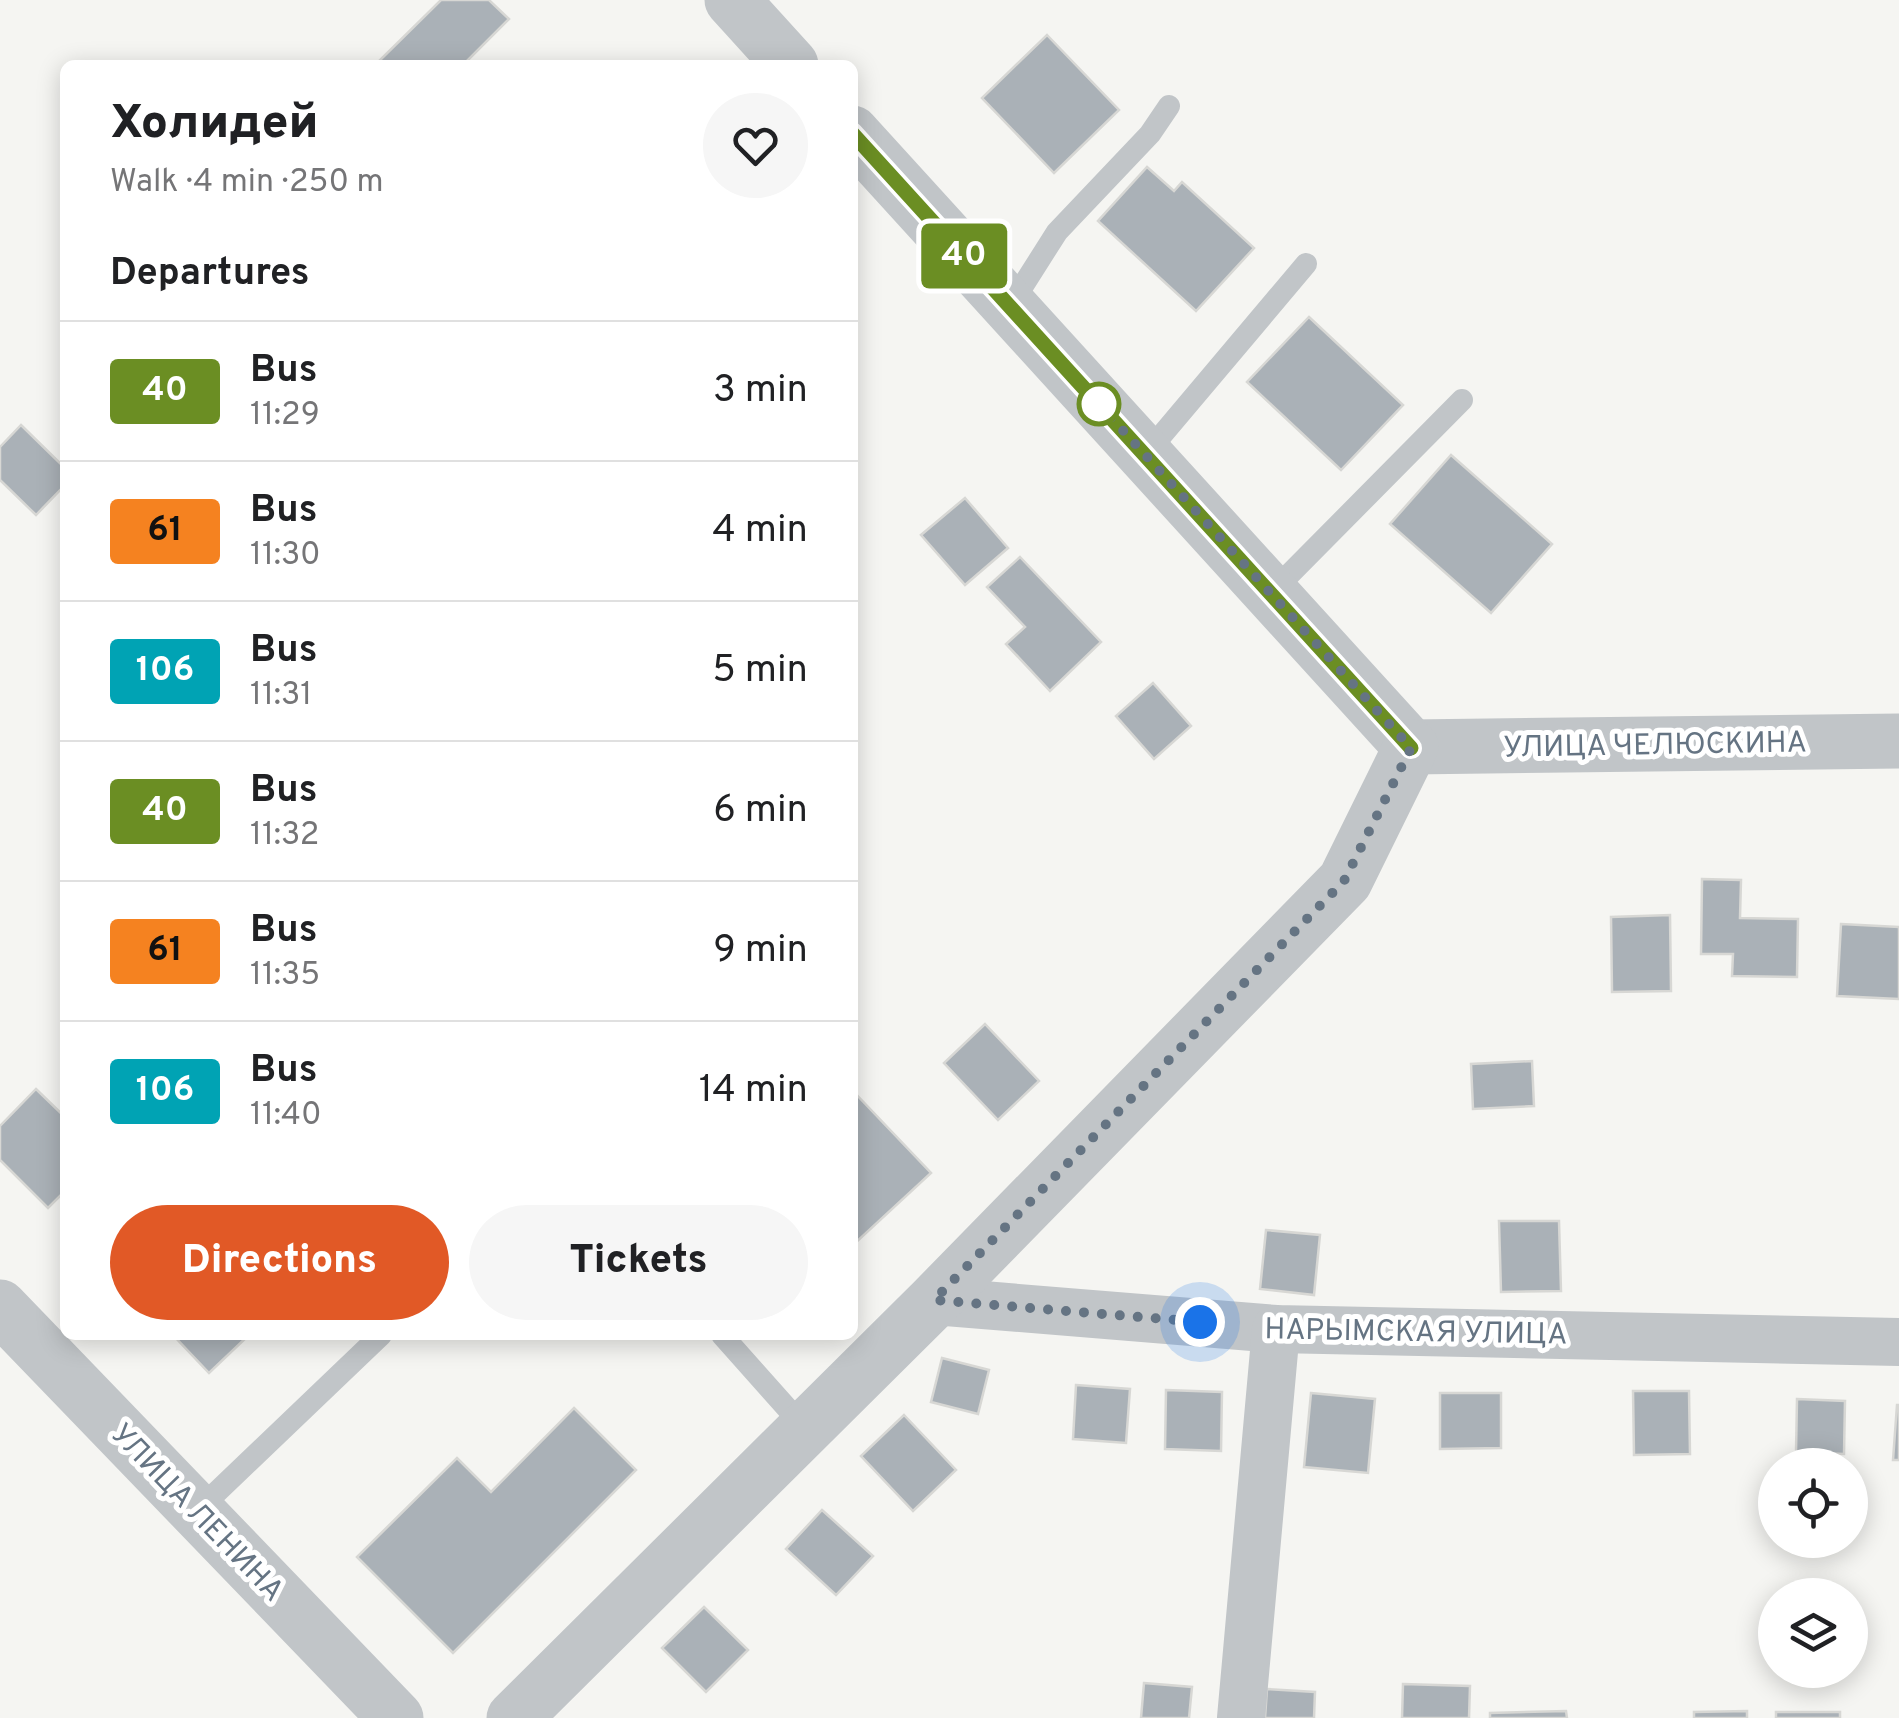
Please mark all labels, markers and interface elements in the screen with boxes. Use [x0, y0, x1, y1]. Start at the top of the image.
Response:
button: heart [703, 93, 808, 198]
text: Холидей [110, 95, 319, 155]
text: Walk · 4 min · 250 m [110, 163, 384, 203]
line badge: 40 [919, 224, 1009, 288]
text: 40 [941, 234, 987, 278]
text: Departures [110, 250, 310, 299]
text: Bus [250, 347, 317, 396]
text: 3 min [713, 367, 808, 416]
text: 40 [142, 369, 188, 413]
unlabelled marker [1078, 383, 1120, 425]
text: 11:29 [250, 396, 320, 436]
text: Bus [250, 487, 317, 536]
text: 4 min [712, 507, 808, 556]
text: 61 [147, 509, 183, 553]
text: 11:30 [250, 536, 321, 576]
text: Bus [250, 627, 317, 676]
text: 5 min [712, 647, 808, 696]
text: 106 [136, 649, 194, 693]
text: 11:31 [250, 676, 312, 716]
street label: УЛИЦА ЧЕЛЮСКИНА [1503, 725, 1807, 768]
text: Bus [250, 767, 317, 816]
text: 6 min [713, 787, 808, 836]
text: 40 [142, 789, 188, 833]
text: 11:32 [250, 816, 319, 856]
text: Bus [250, 907, 317, 956]
text: 9 min [713, 927, 808, 976]
text: 61 [147, 929, 183, 973]
text: 11:35 [250, 956, 320, 996]
text: Bus [250, 1047, 317, 1096]
text: 14 min [699, 1067, 808, 1116]
text: 106 [136, 1069, 194, 1113]
text: 11:40 [250, 1096, 322, 1136]
button: Directions [110, 1205, 449, 1320]
button: Tickets [469, 1205, 808, 1320]
your location [1175, 1297, 1225, 1347]
street label: НАРЫМСКАЯ УЛИЦА [1264, 1312, 1568, 1355]
street label: УЛИЦА ЛЕНИНА [102, 1417, 291, 1611]
map controls [1758, 1448, 1868, 1688]
button: locate [1758, 1448, 1868, 1558]
button: layers [1758, 1578, 1868, 1688]

